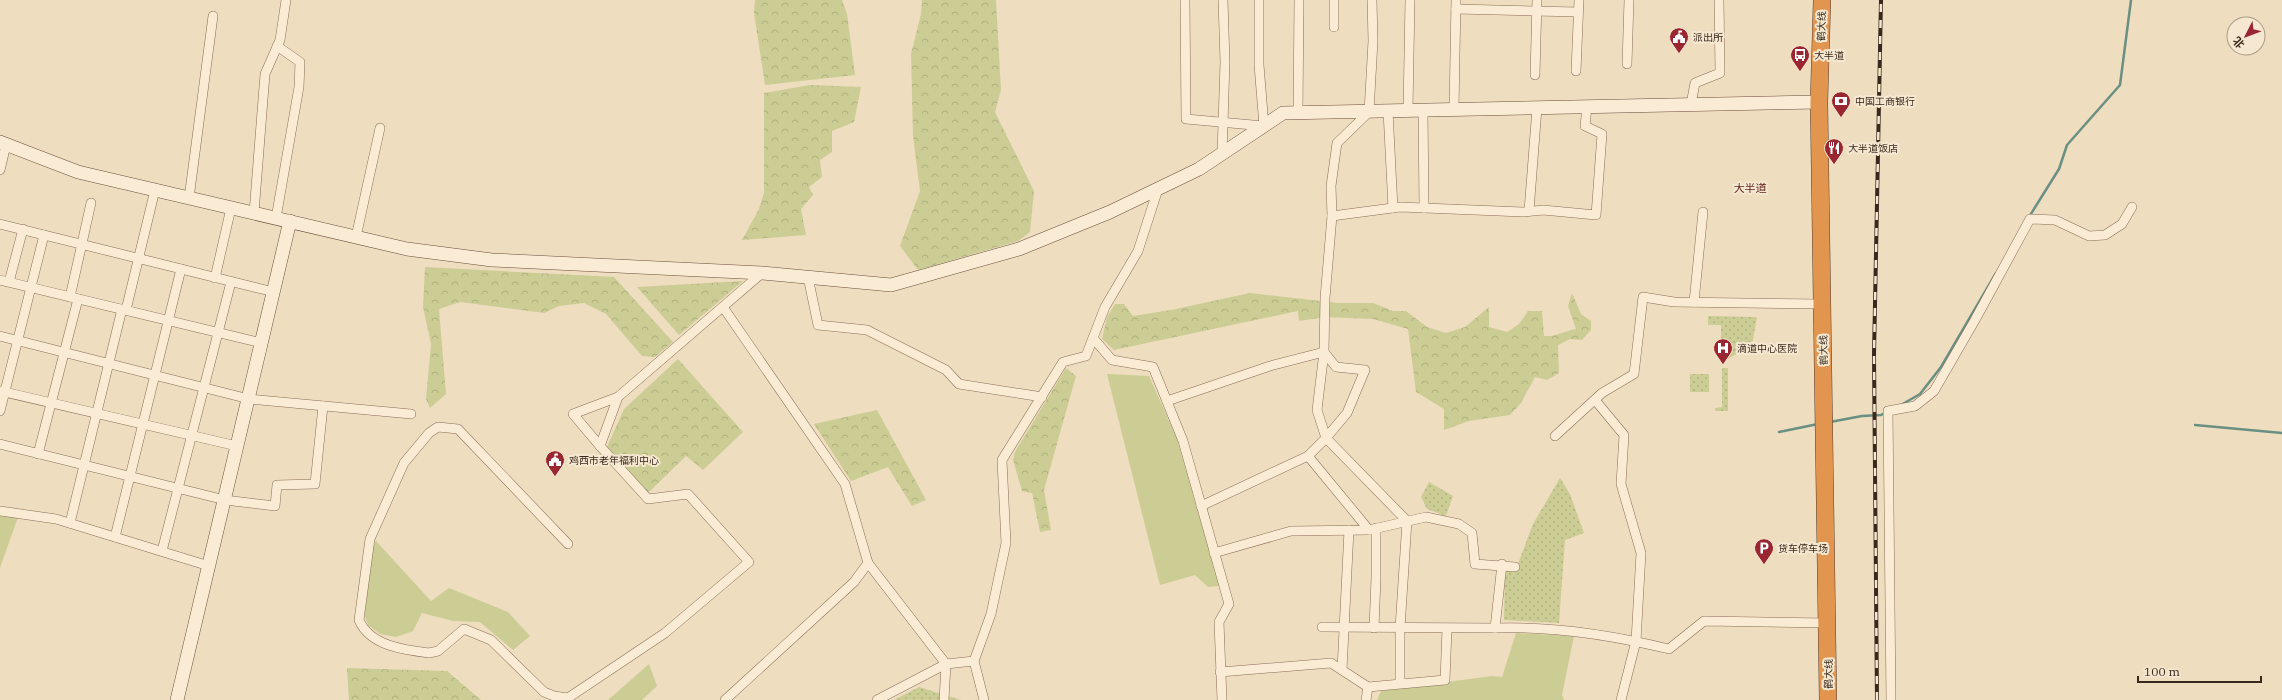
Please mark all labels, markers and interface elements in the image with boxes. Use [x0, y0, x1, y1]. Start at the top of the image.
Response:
street label: 鹤大线 [1814, 11, 1829, 41]
north arrow [2226, 16, 2266, 56]
public building icon: 派出所 [1668, 26, 1690, 54]
place label: 派出所 [1693, 31, 1723, 44]
text: 北 [2230, 34, 2247, 51]
bus stop icon: 大半道 [1789, 44, 1811, 72]
place label: 大半道 [1814, 49, 1844, 62]
bank icon: 中国工商银行 [1830, 90, 1852, 118]
place label: 中国工商银行 [1855, 95, 1915, 108]
restaurant icon: 大半道饭店 [1823, 137, 1845, 165]
place label: 大半道饭店 [1848, 142, 1898, 155]
district label: 大半道 [1734, 181, 1767, 195]
street label: 鹤大线 [1817, 335, 1830, 365]
hospital icon: 滴道中心医院 [1712, 337, 1734, 365]
place label: 滴道中心医院 [1737, 342, 1797, 355]
public building icon: 鸡西市老年福利中心 [544, 449, 566, 477]
place label: 鸡西市老年福利中心 [569, 454, 659, 467]
parking icon: 货车停车场 [1753, 537, 1775, 565]
place label: 货车停车场 [1778, 542, 1828, 555]
scale bar [2138, 658, 2261, 684]
street label: 鹤大线 [1822, 659, 1835, 689]
text: 100 m [2144, 664, 2180, 679]

